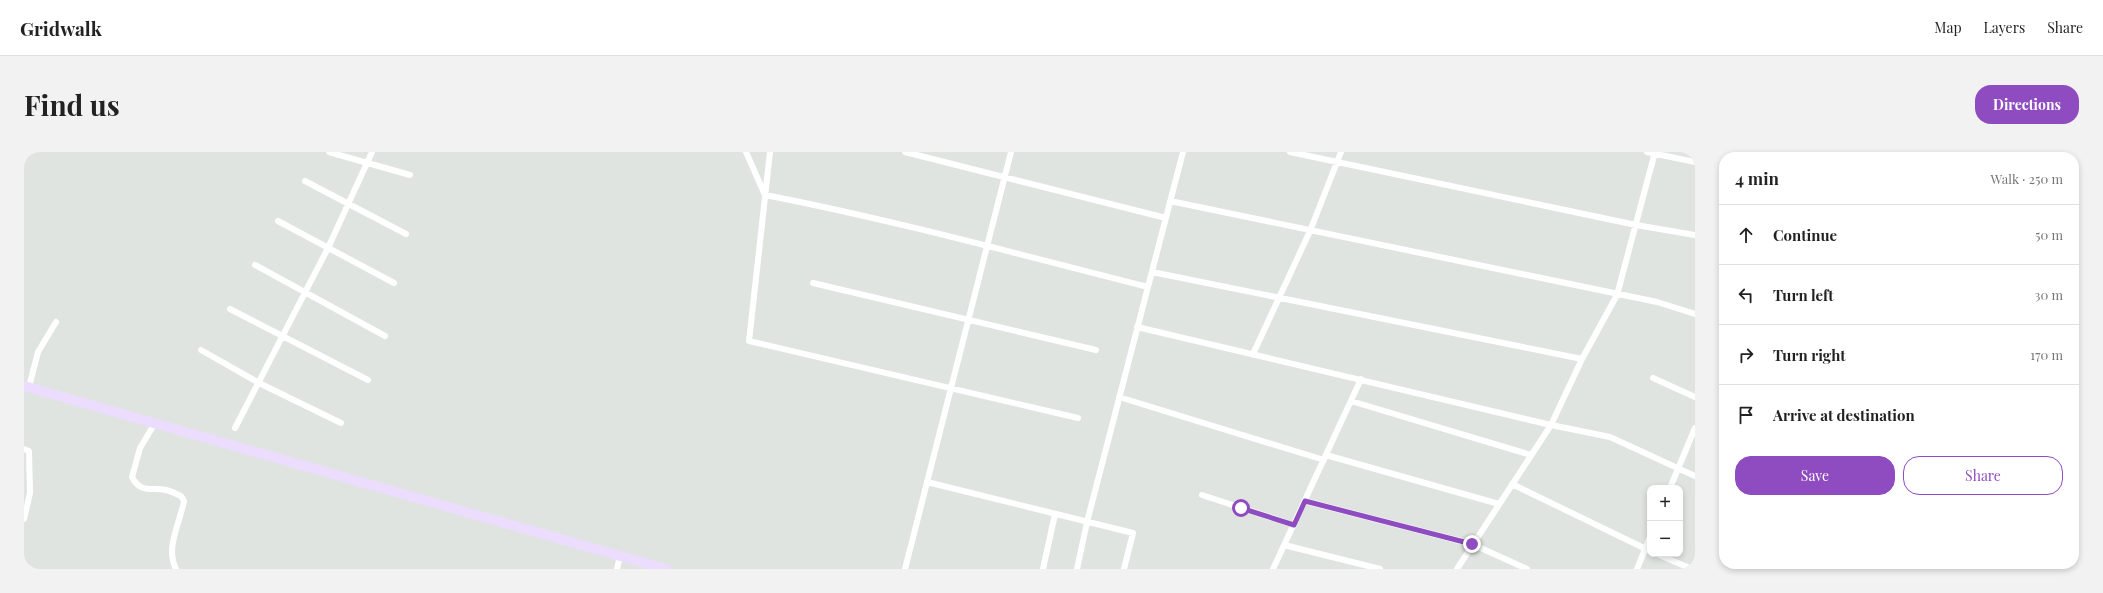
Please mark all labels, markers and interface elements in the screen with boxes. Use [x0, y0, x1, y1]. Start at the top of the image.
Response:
text: Gridwalk [20, 15, 102, 41]
text: Map [1934, 18, 1962, 37]
text: Layers [1984, 18, 2025, 37]
text: Share [2047, 18, 2083, 37]
button: Directions [1975, 85, 2079, 124]
text: Find us [24, 86, 120, 123]
text: 4 min [1735, 167, 1779, 189]
text: Walk · 250 m [1991, 170, 2063, 187]
icon: ahead [1735, 224, 1757, 246]
text: Continue [1773, 225, 1837, 245]
text: 50 m [2035, 226, 2063, 243]
icon: left [1735, 284, 1757, 306]
text: Turn left [1773, 285, 1834, 305]
text: 30 m [2035, 286, 2063, 303]
icon: right [1735, 344, 1757, 366]
text: Turn right [1773, 345, 1846, 365]
text: 170 m [2030, 346, 2063, 363]
icon: arrive [1735, 404, 1757, 426]
text: Arrive at destination [1773, 405, 1915, 425]
button: Save [1735, 456, 1895, 495]
button: Share [1903, 456, 2063, 495]
map controls [1647, 485, 1683, 557]
button: + [1647, 485, 1683, 521]
route start [1232, 499, 1250, 517]
button: − [1647, 521, 1683, 557]
route end [1463, 535, 1481, 553]

